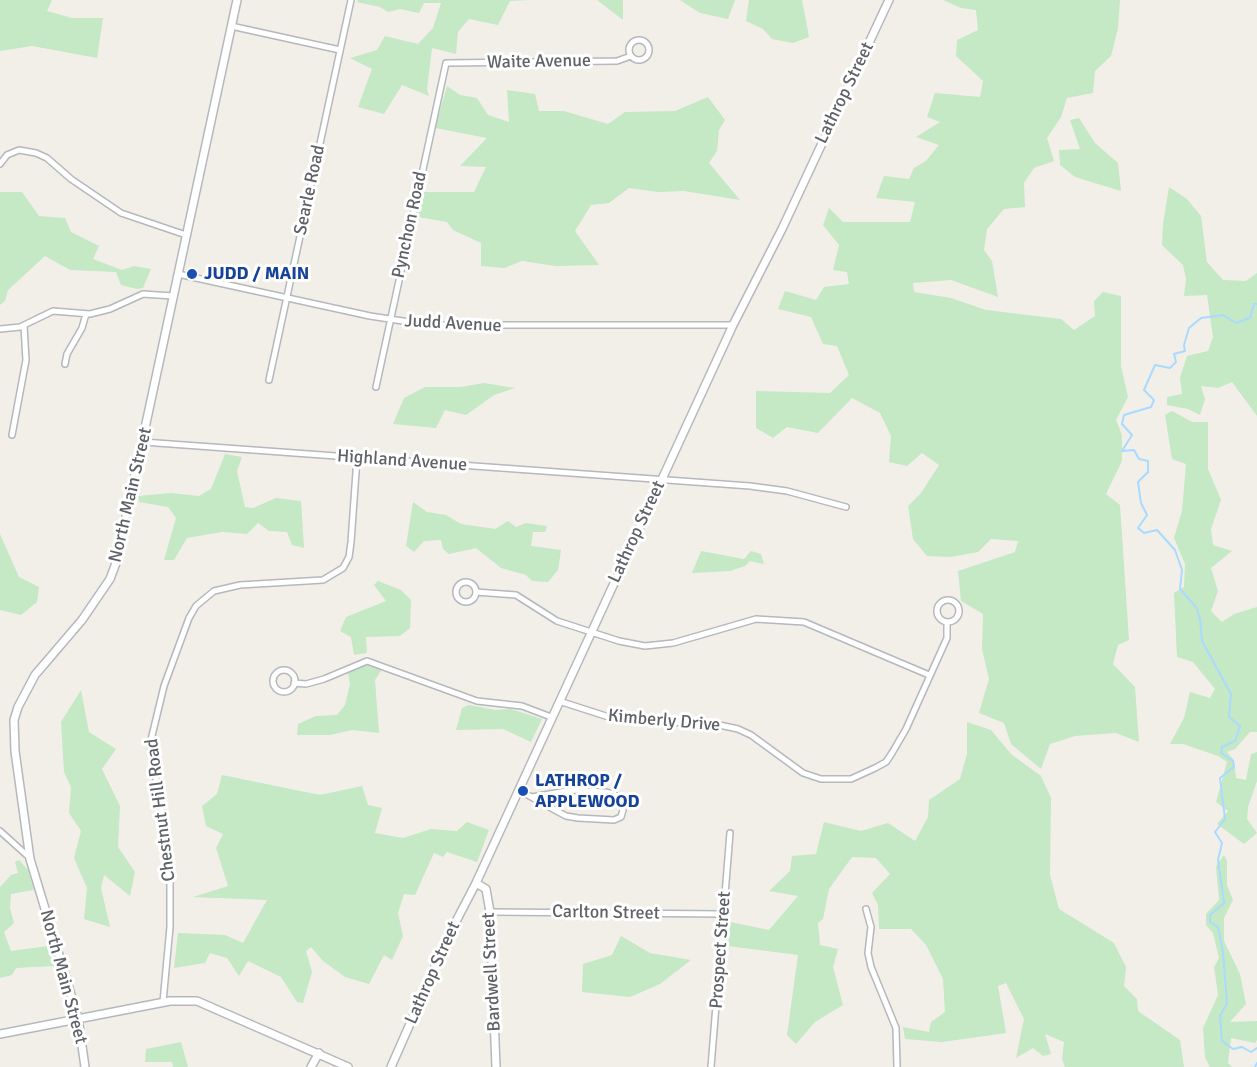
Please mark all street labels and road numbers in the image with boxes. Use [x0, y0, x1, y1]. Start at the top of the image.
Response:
street label: Lathrop Street [811, 39, 879, 147]
street label: Waite Avenue [487, 50, 591, 74]
street label: Searle Road [290, 143, 330, 237]
street label: Pynchon Road [388, 170, 432, 280]
street label: Judd Avenue [404, 311, 502, 337]
street label: North Main Street [105, 425, 157, 565]
street label: Highland Avenue [336, 446, 468, 476]
street label: Lathrop Street [604, 477, 670, 587]
street label: Kimberly Drive [607, 705, 721, 737]
street label: Chestnut Hill Road [142, 737, 180, 883]
street label: Prospect Street [706, 891, 736, 1009]
street label: Carlton Street [552, 901, 660, 925]
street label: North Main Street [35, 908, 91, 1046]
street label: Bardwell Street [478, 912, 506, 1032]
street label: Lathrop Street [401, 918, 465, 1028]

